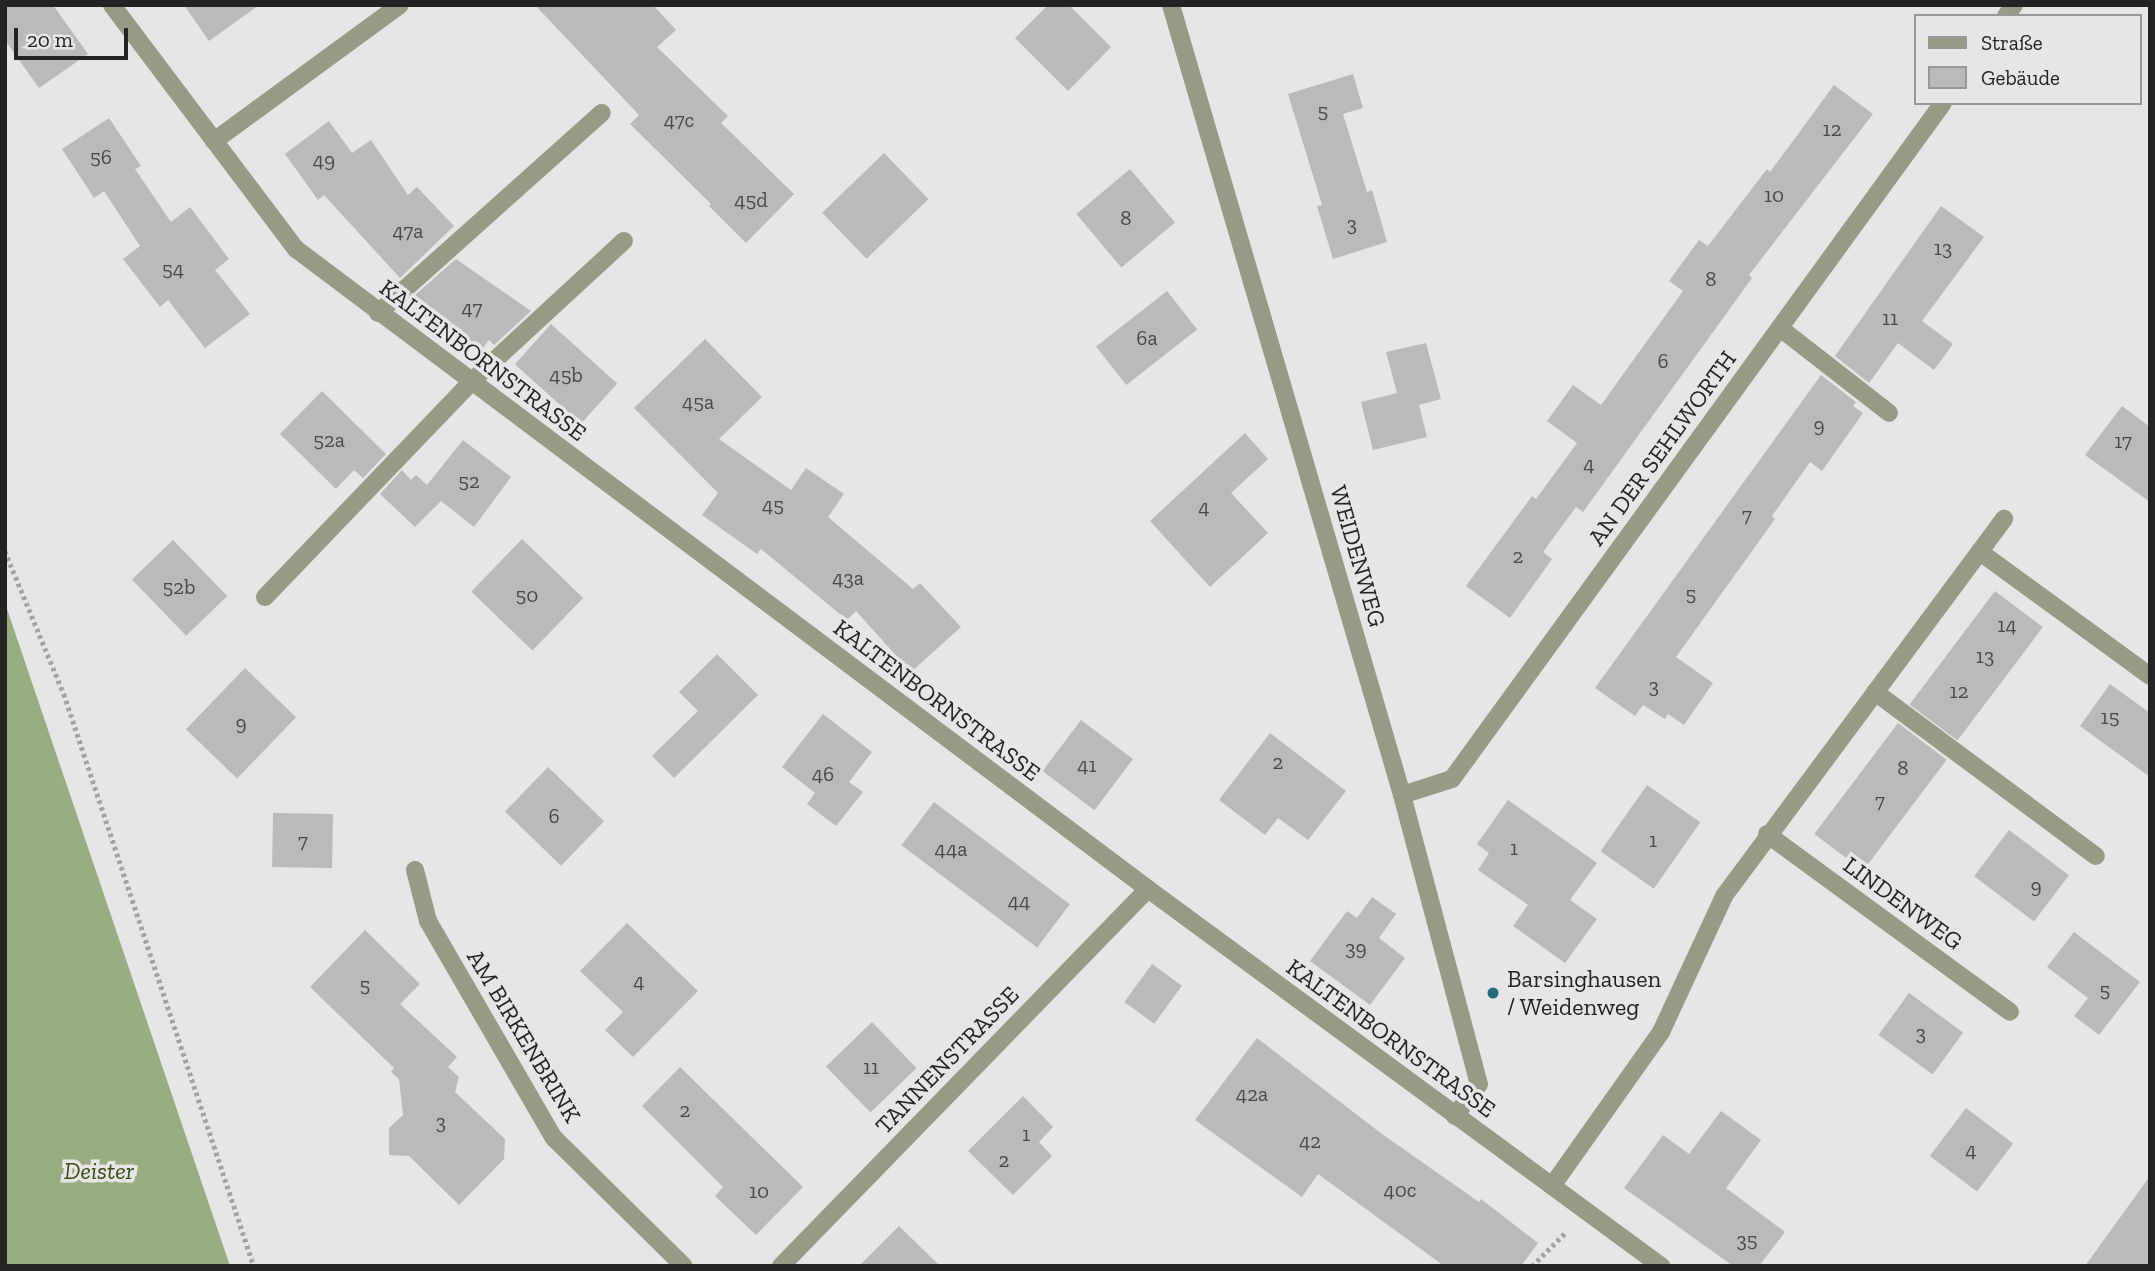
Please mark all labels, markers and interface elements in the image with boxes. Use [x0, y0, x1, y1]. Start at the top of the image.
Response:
scale bar [18, 14, 131, 58]
legend [1913, 14, 2141, 105]
text: 20 m [27, 27, 73, 52]
text: Straße [1981, 30, 2043, 55]
text: Gebäude [1981, 65, 2060, 90]
house number: 5 [1318, 98, 1328, 124]
house number: 47c [664, 107, 694, 133]
house number: 12 [1823, 116, 1841, 142]
house number: 56 [90, 144, 112, 170]
house number: 49 [313, 147, 335, 173]
house number: 10 [1764, 182, 1784, 208]
house number: 45d [734, 187, 768, 213]
house number: 8 [1120, 205, 1132, 231]
house number: 3 [1347, 211, 1357, 237]
house number: 47a [392, 218, 424, 244]
house number: 13 [1934, 235, 1952, 261]
house number: 54 [162, 256, 184, 282]
house number: 8 [1705, 266, 1717, 292]
street label: KALTENBORNSTRASSE [374, 273, 592, 447]
house number: 47 [462, 295, 482, 321]
house number: 11 [1882, 305, 1898, 331]
house number: 6a [1136, 325, 1158, 351]
street label: AN DER SEHLWORTH [1582, 345, 1742, 551]
house number: 6 [1657, 348, 1669, 374]
house number: 45b [549, 362, 583, 388]
house number: 45a [682, 389, 714, 415]
house number: 9 [1813, 412, 1825, 438]
house number: 52a [313, 427, 345, 453]
house number: 17 [2114, 428, 2132, 454]
house number: 4 [1583, 451, 1595, 477]
house number: 52 [458, 468, 480, 494]
street label: WEIDENWEG [1324, 482, 1392, 630]
house number: 45 [762, 492, 784, 518]
house number: 4 [1198, 494, 1210, 520]
house number: 7 [1742, 502, 1752, 528]
house number: 2 [1513, 543, 1523, 569]
house number: 43a [832, 565, 864, 591]
house number: 52b [163, 574, 195, 600]
house number: 5 [1686, 581, 1696, 607]
house number: 50 [516, 582, 538, 608]
house number: 14 [1997, 612, 2017, 638]
street label: KALTENBORNSTRASSE [828, 613, 1046, 787]
house number: 13 [1976, 643, 1994, 669]
house number: 3 [1649, 673, 1659, 699]
house number: 12 [1950, 678, 1968, 704]
house number: 15 [2101, 704, 2119, 730]
house number: 9 [235, 710, 247, 736]
house number: 2 [1273, 749, 1283, 775]
house number: 41 [1077, 752, 1097, 778]
house number: 8 [1897, 755, 1909, 781]
house number: 46 [812, 761, 834, 787]
house number: 7 [1875, 788, 1885, 814]
house number: 6 [548, 803, 560, 829]
house number: 1 [1649, 827, 1657, 853]
house number: 7 [298, 828, 308, 854]
house number: 1 [1510, 835, 1518, 861]
house number: 44a [935, 836, 967, 862]
street label: LINDENWEG [1838, 850, 1968, 956]
house number: 9 [2030, 873, 2042, 899]
house number: 44 [1008, 888, 1030, 914]
house number: 39 [1345, 935, 1367, 961]
street label: AM BIRKENBRINK [461, 944, 587, 1128]
street label: KALTENBORNSTRASSE [1281, 952, 1501, 1124]
place label: Barsinghausen / Weidenweg [1507, 965, 1661, 1021]
house number: 4 [633, 968, 645, 994]
house number: 5 [360, 972, 370, 998]
house number: 5 [2100, 977, 2110, 1003]
street label: TANNENSTRASSE [869, 980, 1025, 1140]
marker: Barsinghausen / Weidenweg [1485, 985, 1501, 1001]
house number: 3 [1916, 1020, 1926, 1046]
house number: 11 [863, 1054, 879, 1080]
house number: 42a [1236, 1081, 1268, 1107]
house number: 2 [680, 1097, 690, 1123]
house number: 3 [436, 1109, 446, 1135]
house number: 1 [1022, 1121, 1030, 1147]
house number: 42 [1299, 1128, 1321, 1154]
house number: 4 [1965, 1137, 1977, 1163]
house number: 2 [999, 1147, 1009, 1173]
park label: Deister [64, 1157, 134, 1185]
house number: 40c [1383, 1177, 1417, 1203]
house number: 10 [749, 1178, 769, 1204]
house number: 35 [1736, 1227, 1758, 1253]

